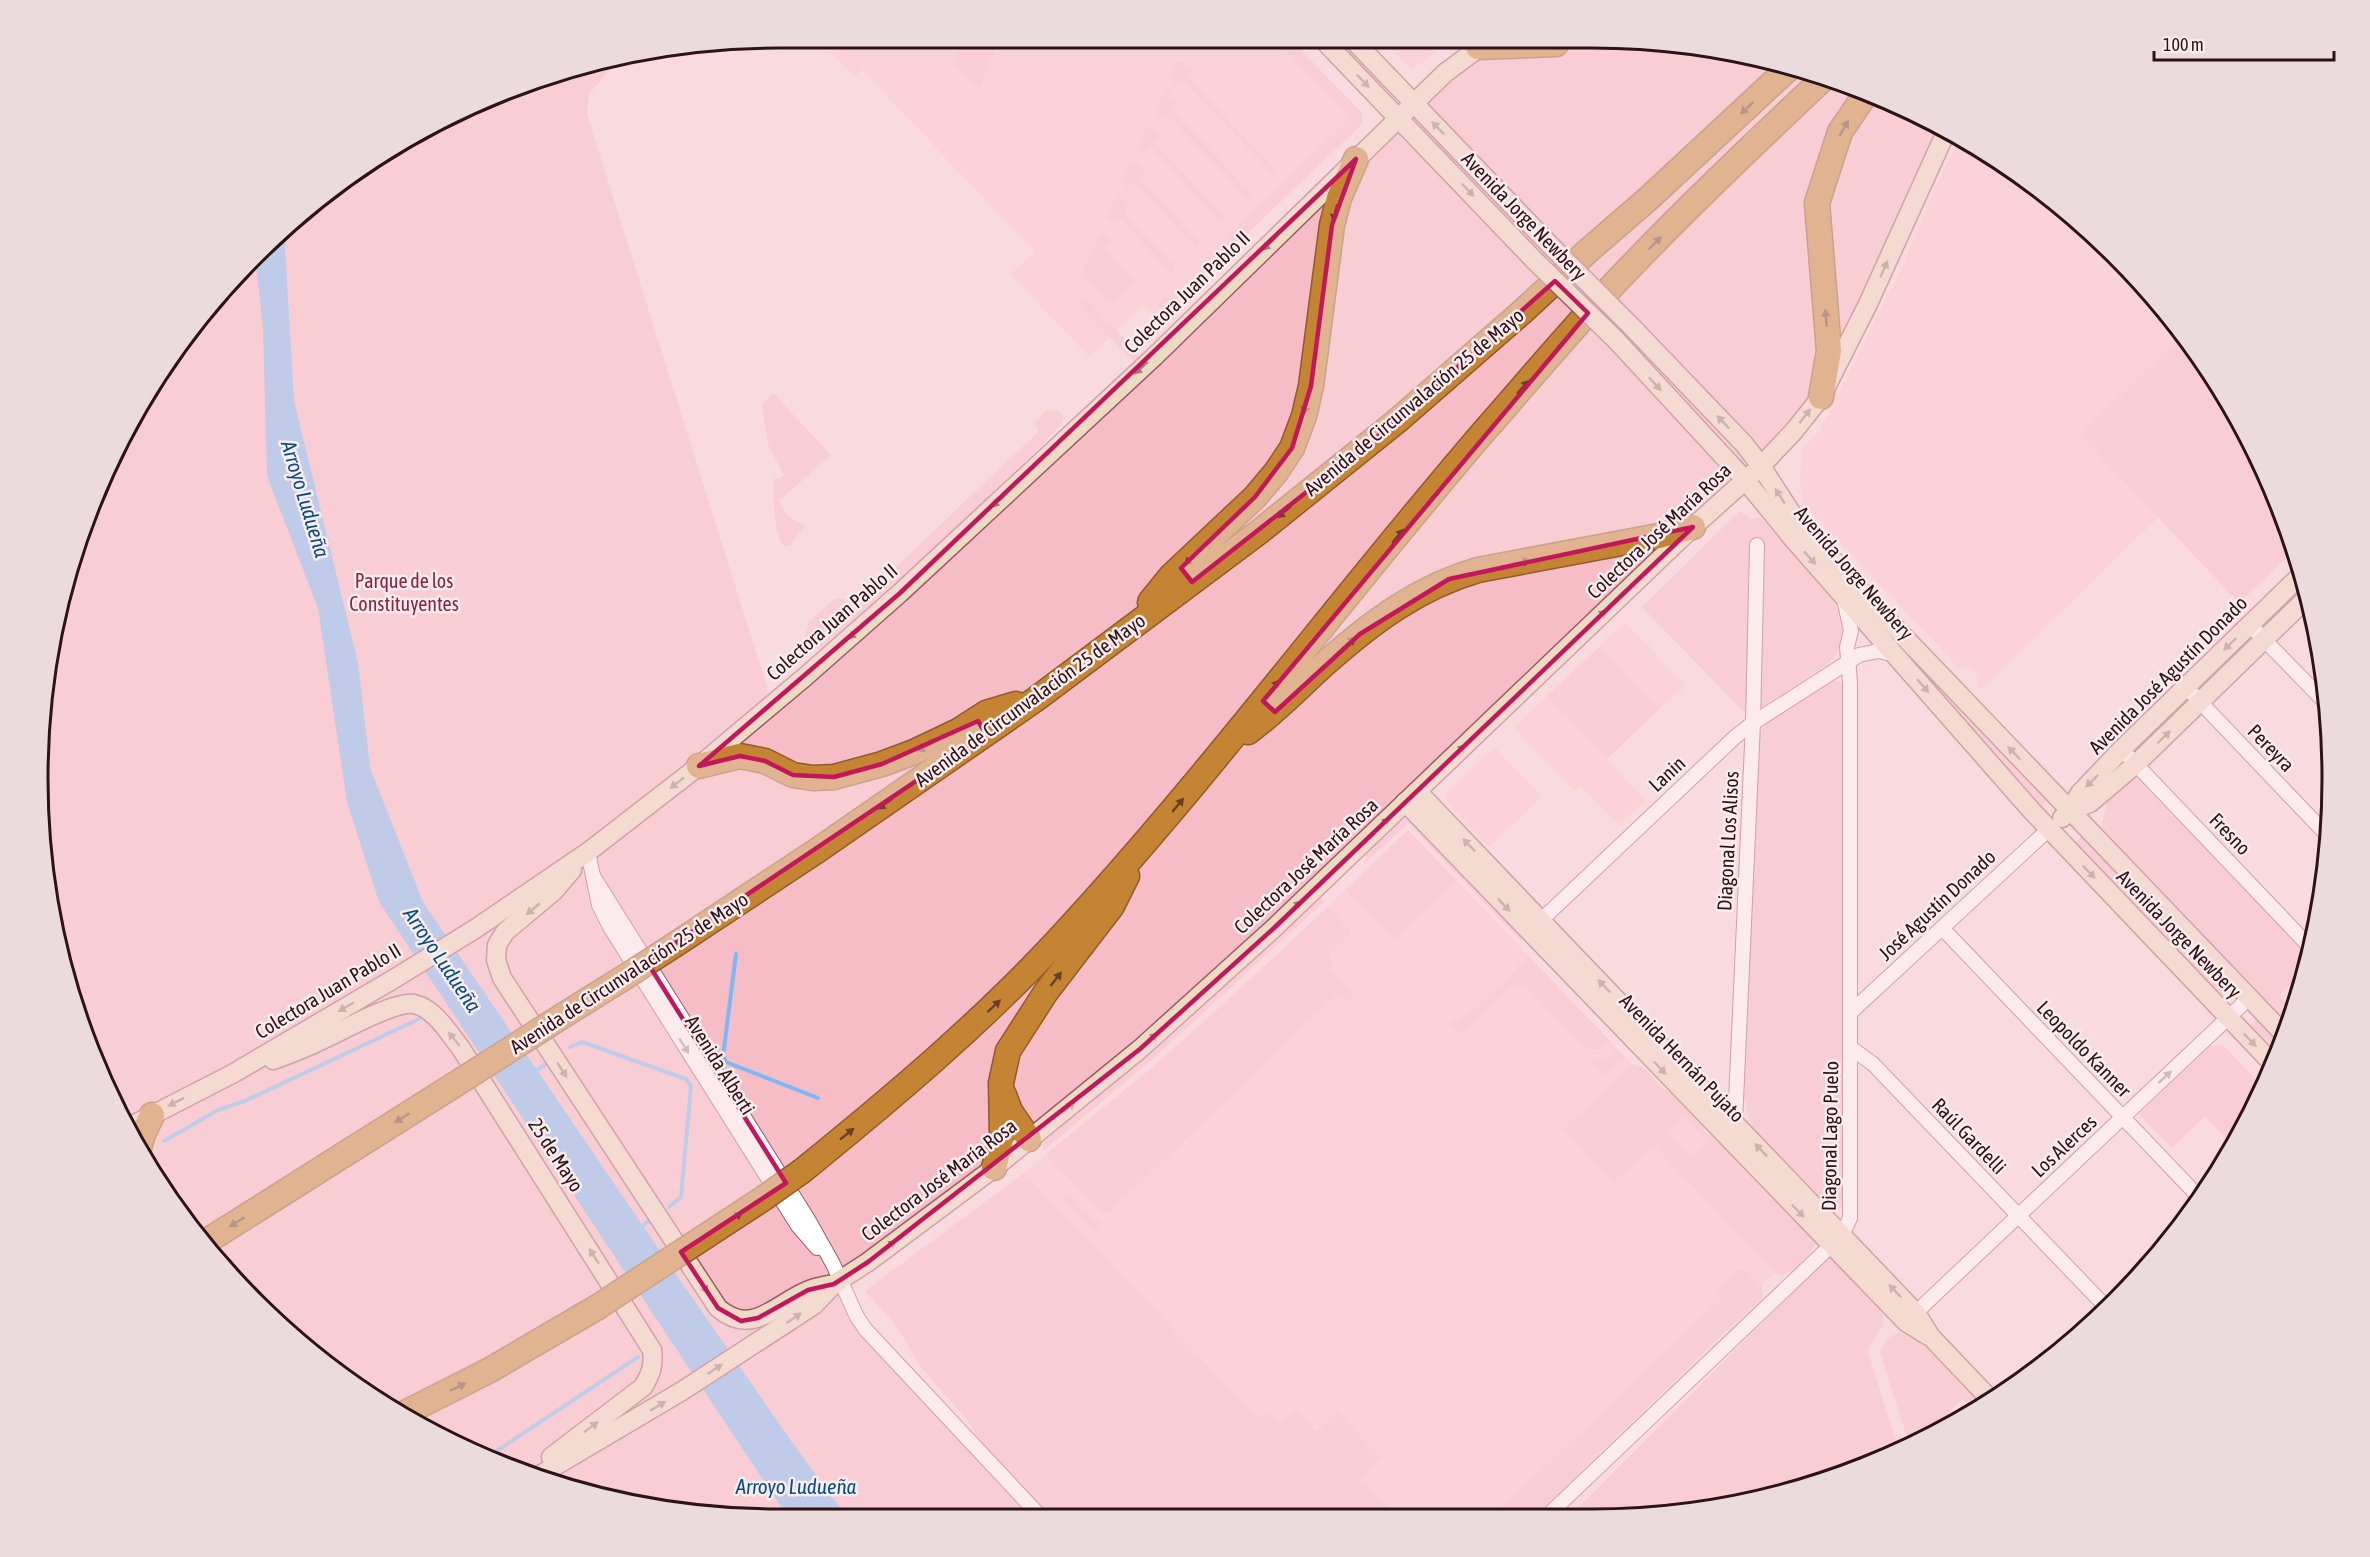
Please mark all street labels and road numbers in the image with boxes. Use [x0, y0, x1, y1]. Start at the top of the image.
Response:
street label: Avenida Jorge Newbery [1457, 147, 1591, 284]
street label: Colectora Juan Pablo II [1119, 226, 1254, 358]
street label: Avenida de Circunvalación 25 de Mayo [1299, 303, 1528, 500]
street label: Colectora José María Rosa [1582, 458, 1735, 603]
street label: Avenida Jorge Newbery [1790, 501, 1919, 644]
street label: Colectora Juan Pablo II [762, 559, 902, 685]
street label: Avenida José Agustín Donado [2084, 591, 2251, 758]
street label: Avenida de Circunvalación 25 de Mayo [910, 608, 1149, 791]
street label: Pereyra [2243, 719, 2299, 776]
street label: Lanin [1644, 751, 1690, 796]
street label: Diagonal Los Alisos [1712, 771, 1743, 911]
street label: Colectora José María Rosa [1229, 793, 1382, 938]
street label: Fresno [2205, 808, 2256, 859]
street label: José Agustín Donado [1874, 845, 2000, 965]
street label: Avenida Jorge Newbery [2112, 865, 2246, 1002]
street label: Avenida de Circunvalación 25 de Mayo [505, 887, 752, 1058]
street label: Colectora Juan Pablo II [251, 938, 405, 1043]
street label: Avenida Hernán Pujato [1615, 989, 1749, 1126]
street label: Leopoldo Kanner [2033, 996, 2137, 1102]
street label: Avenida Alberti [681, 1011, 760, 1119]
street label: Diagonal Lago Puelo [1817, 1061, 1842, 1211]
street label: Raúl Gardelli [1928, 1093, 2011, 1178]
street label: Los Alerces [2026, 1110, 2101, 1181]
street label: 25 de Mayo [524, 1114, 589, 1196]
street label: Colectora José María Rosa [857, 1114, 1021, 1245]

